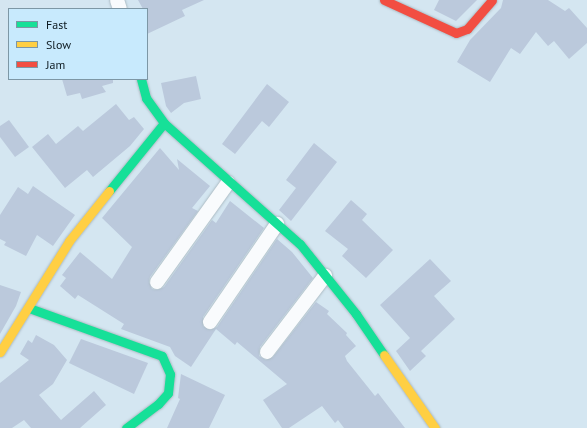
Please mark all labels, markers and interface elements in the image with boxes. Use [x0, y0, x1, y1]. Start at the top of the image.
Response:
legend [8, 8, 148, 80]
text: Fast [46, 17, 67, 32]
text: Slow [46, 37, 71, 52]
text: Jam [46, 57, 65, 72]

